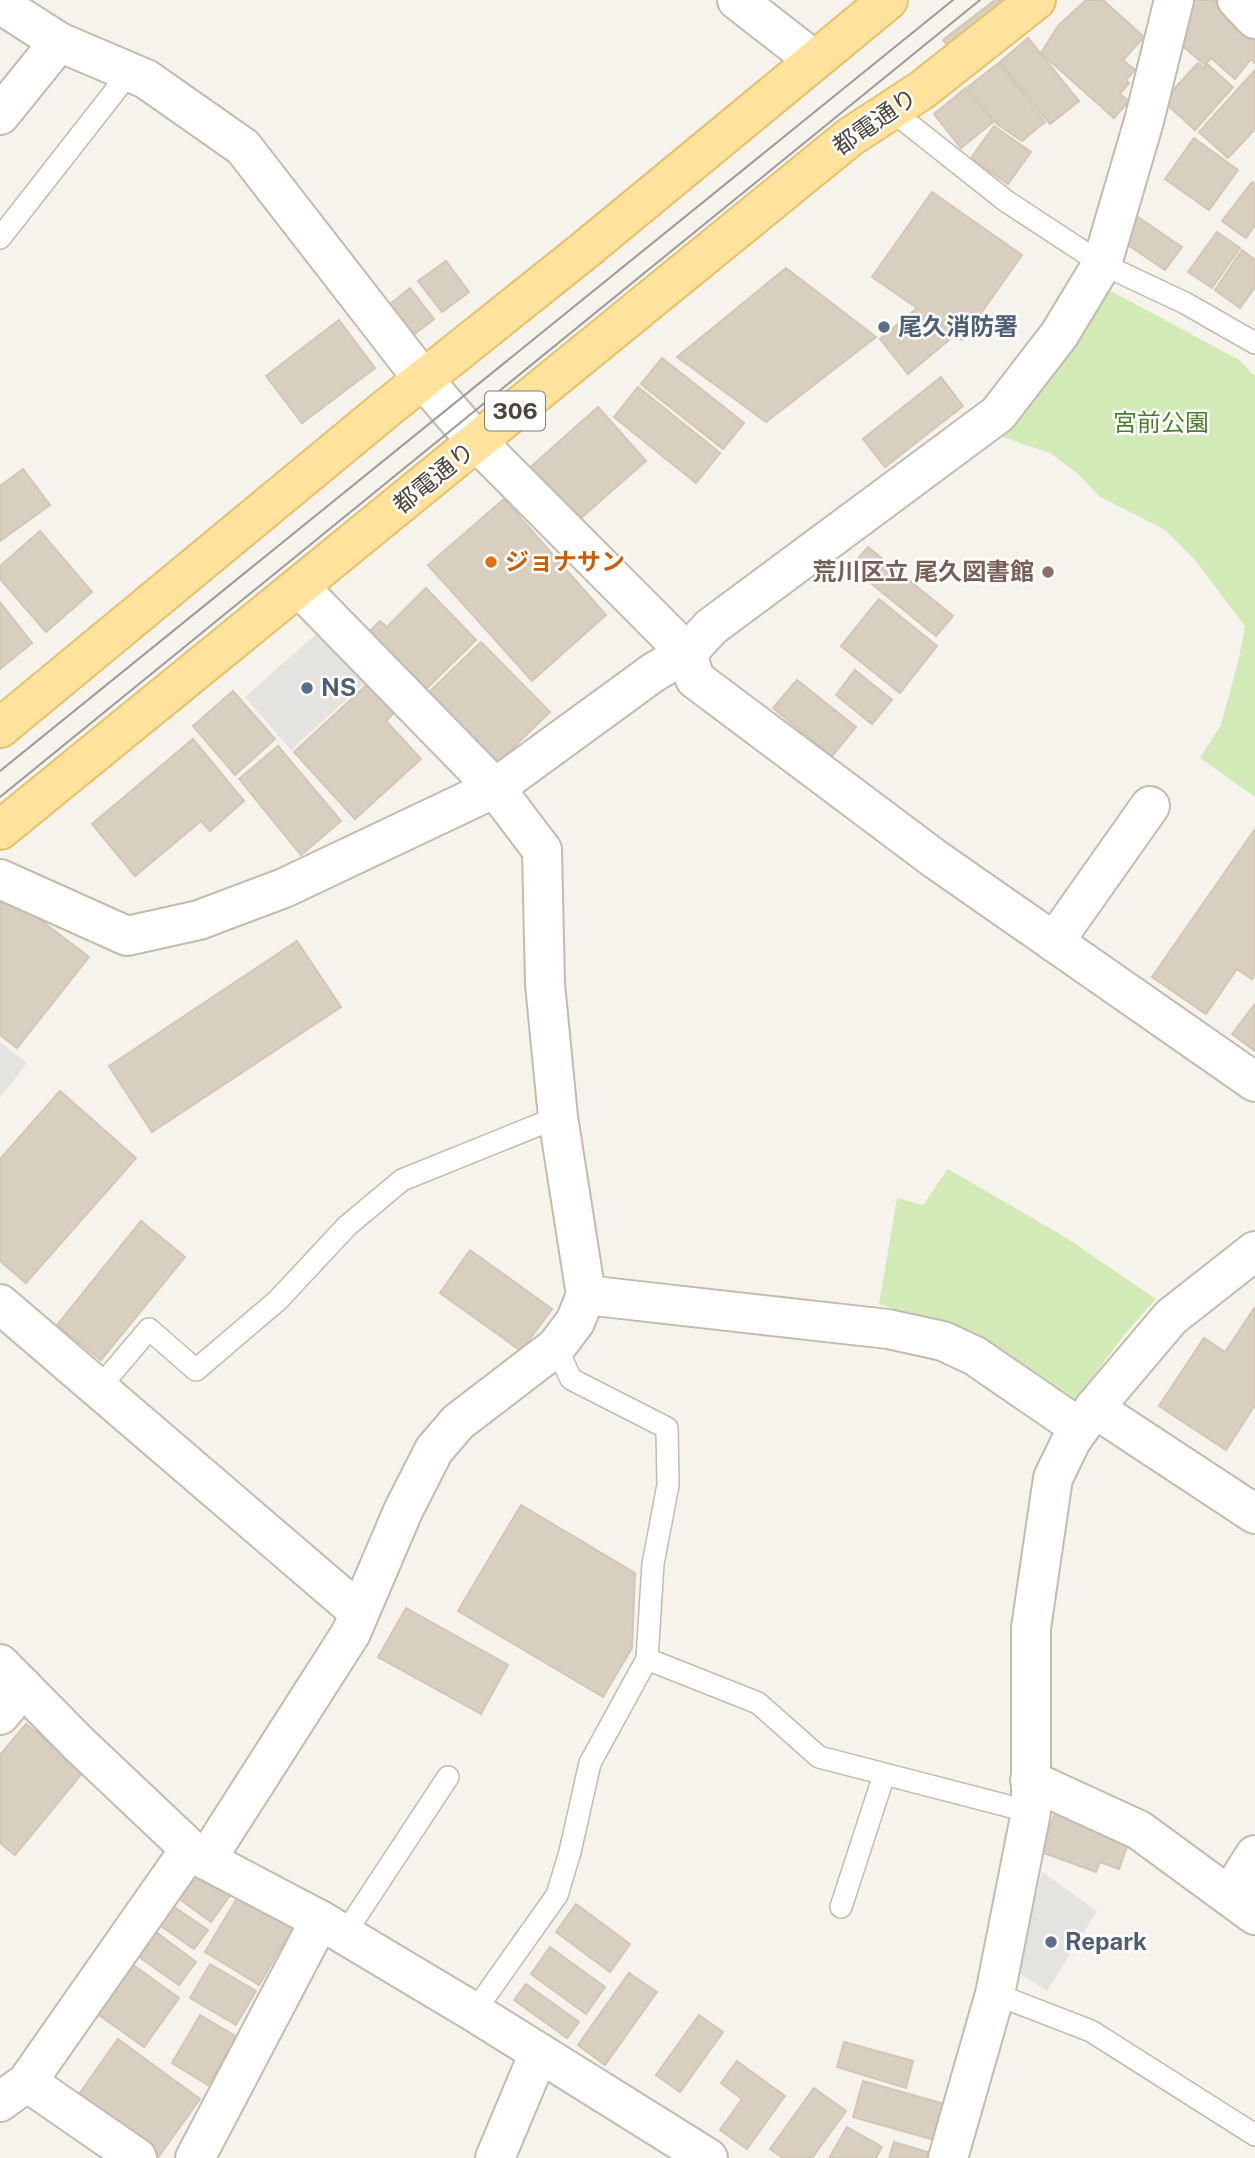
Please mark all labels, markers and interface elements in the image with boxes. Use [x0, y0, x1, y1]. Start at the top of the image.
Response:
street label: 都電通り [827, 82, 922, 160]
place label: 尾久消防署 [898, 312, 1018, 340]
marker: 尾久消防署 [876, 319, 892, 335]
road number: 306 [485, 392, 545, 430]
park label: 宮前公園 [1113, 408, 1209, 436]
street label: 都電通り [387, 436, 479, 518]
place label: ジョナサン [505, 547, 625, 575]
marker: ジョナサン [483, 554, 499, 570]
place label: 荒川区立 尾久図書館 [813, 557, 1034, 585]
marker: 荒川区立 尾久図書館 [1040, 564, 1056, 580]
place label: NS [321, 673, 356, 701]
marker: NS [299, 680, 315, 696]
place label: Repark [1065, 1927, 1147, 1955]
marker: Repark [1043, 1934, 1059, 1950]

